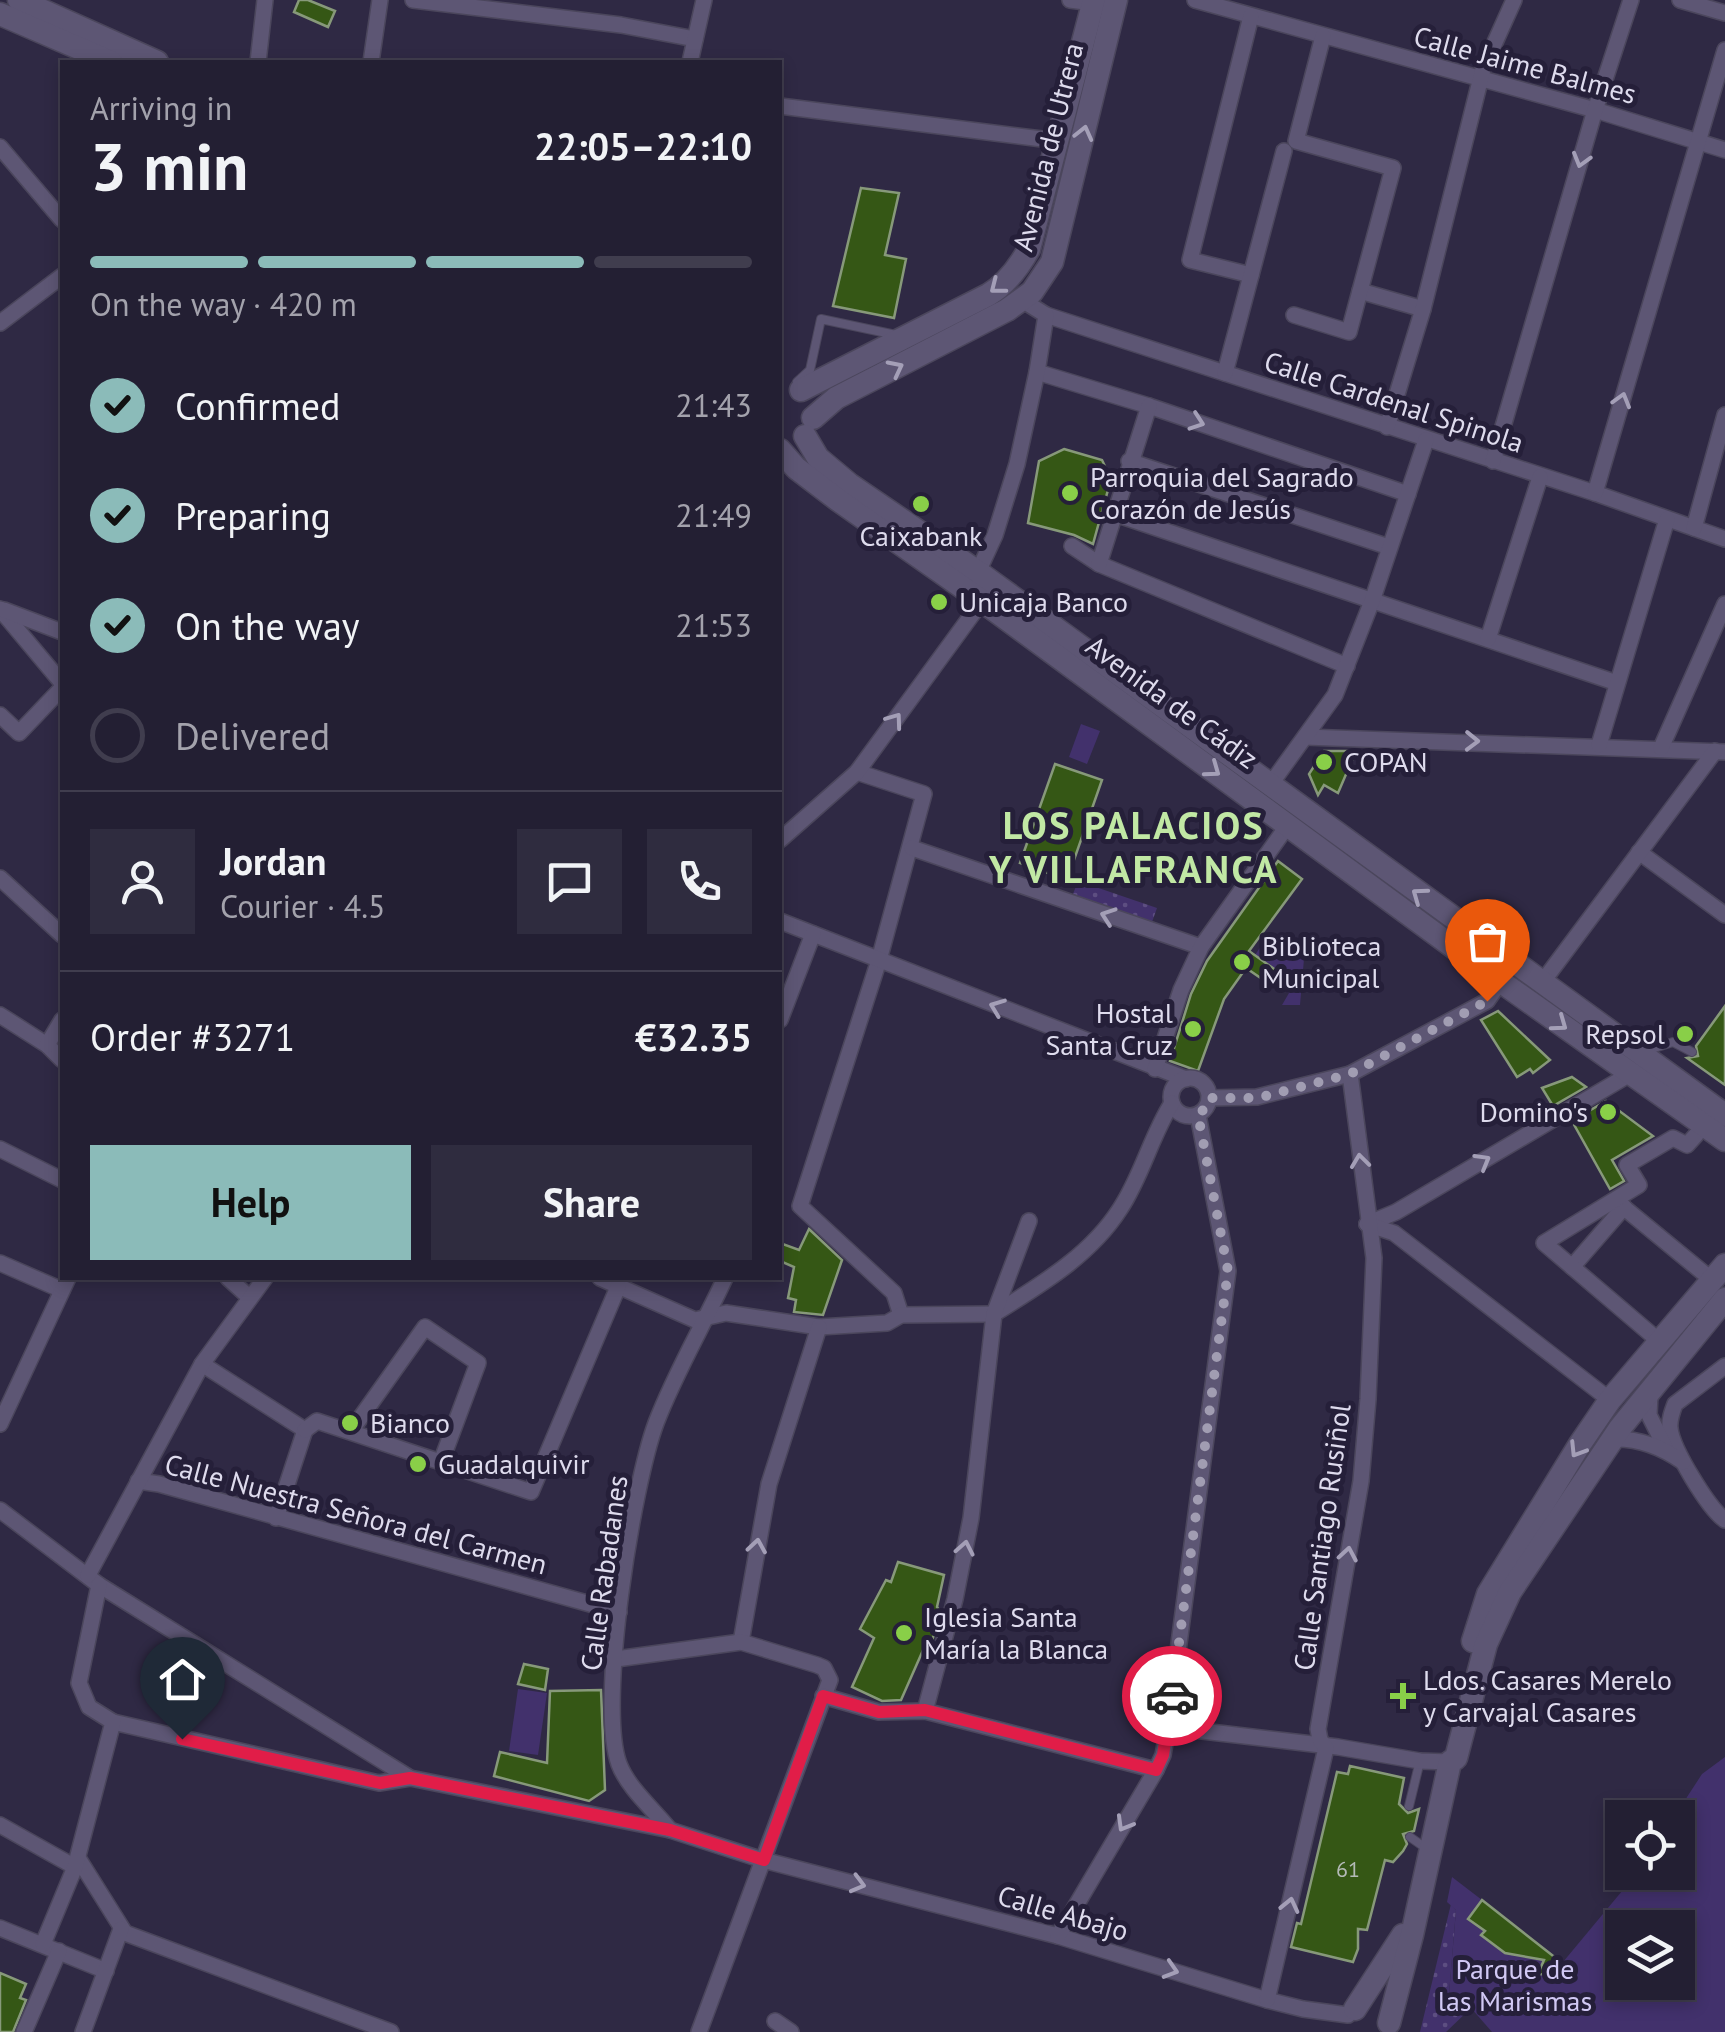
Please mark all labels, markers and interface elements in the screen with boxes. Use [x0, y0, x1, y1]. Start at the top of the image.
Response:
street label: Calle Jaime Balmes [1410, 17, 1640, 112]
street label: Avenida de Utrera [1004, 39, 1091, 255]
text: Arriving in [90, 87, 232, 129]
text: 22:05–22:10 [534, 121, 752, 170]
text: 3 min [90, 124, 249, 208]
one-way arrow [1072, 125, 1093, 142]
one-way arrow [1572, 151, 1593, 168]
one-way arrow [990, 275, 1008, 292]
text: On the way · 420 m [90, 283, 357, 325]
street label: Calle Cardenal Spinola [1260, 342, 1528, 461]
one-way arrow [885, 361, 903, 380]
icon: check [90, 378, 145, 433]
text: Confirmed [175, 381, 341, 430]
text: 21:43 [675, 384, 752, 426]
one-way arrow [1610, 392, 1631, 409]
one-way arrow [1188, 411, 1205, 431]
place label: Parroquia del Sagrado Corazón de Jesús [1090, 458, 1354, 527]
marker: Parroquia del Sagrado Corazón de Jesús [1059, 482, 1081, 504]
icon: check [90, 488, 145, 543]
text: Preparing [175, 491, 331, 540]
marker: Caixabank [910, 493, 932, 515]
text: 21:49 [675, 494, 752, 536]
place label: Caixabank [860, 517, 983, 554]
place label: Unicaja Banco [959, 583, 1128, 620]
marker: Unicaja Banco [928, 591, 950, 613]
icon: check [90, 598, 145, 653]
text: On the way [175, 601, 360, 650]
text: 21:53 [675, 604, 752, 646]
street label: Avenida de Cádiz [1079, 627, 1266, 776]
text: Delivered [175, 711, 330, 760]
one-way arrow [883, 713, 901, 731]
one-way arrow [1465, 731, 1481, 752]
place label: COPAN [1344, 743, 1428, 780]
marker: COPAN [1313, 751, 1335, 773]
one-way arrow [1202, 758, 1220, 775]
district label: LOS PALACIOS Y VILLAFRANCA [988, 800, 1279, 893]
button: person [90, 829, 195, 934]
button: chat [517, 829, 622, 934]
button: phone [647, 829, 752, 934]
text: Jordan [220, 836, 326, 885]
text: Courier · 4.5 [220, 885, 386, 927]
one-way arrow [1412, 889, 1430, 907]
pin [1445, 899, 1530, 1002]
one-way arrow [1101, 907, 1118, 927]
icon: bag [1460, 914, 1515, 969]
place label: Biblioteca Municipal [1262, 927, 1381, 996]
marker: Biblioteca Municipal [1231, 951, 1253, 973]
place label: Hostal Santa Cruz [1045, 994, 1173, 1063]
one-way arrow [989, 998, 1007, 1018]
text: Order #3271 [90, 1012, 295, 1061]
text: €32.35 [635, 1012, 752, 1061]
one-way arrow [1548, 1012, 1567, 1030]
place label: Repsol [1585, 1015, 1665, 1052]
marker: Hostal Santa Cruz [1182, 1018, 1204, 1040]
marker: Repsol [1674, 1023, 1696, 1045]
place label: Domino's [1479, 1093, 1588, 1130]
marker: Domino's [1597, 1101, 1619, 1123]
button: Help [90, 1145, 411, 1260]
button: Share [431, 1145, 752, 1260]
one-way arrow [1350, 1153, 1371, 1169]
one-way arrow [1472, 1153, 1490, 1173]
street label: Calle Santiago Rusiñol [1284, 1401, 1359, 1673]
place label: Bianco [370, 1404, 450, 1441]
marker: Bianco [339, 1412, 361, 1434]
one-way arrow [1570, 1439, 1589, 1457]
street label: Calle Nuestra Señora del Carmen [161, 1445, 551, 1582]
place label: Guadalquivir [438, 1445, 590, 1482]
marker: Guadalquivir [407, 1453, 429, 1475]
street label: Calle Rabadanes [571, 1473, 636, 1673]
one-way arrow [746, 1538, 767, 1554]
one-way arrow [954, 1540, 975, 1556]
one-way arrow [1337, 1546, 1358, 1562]
place label: Iglesia Santa María la Blanca [924, 1598, 1108, 1667]
marker: Iglesia Santa María la Blanca [893, 1622, 915, 1644]
pin [140, 1637, 225, 1740]
courier [1122, 1646, 1222, 1746]
icon: home [155, 1652, 210, 1707]
place label: Ldos. Casares Merelo y Carvajal Casares [1423, 1661, 1672, 1730]
icon: car [1145, 1669, 1200, 1724]
marker: Ldos. Casares Merelo y Carvajal Casares [1392, 1685, 1414, 1707]
map controls [1605, 1800, 1695, 2000]
button: locate [1605, 1800, 1695, 1890]
one-way arrow [1116, 1814, 1136, 1832]
house number: 61 [1336, 1855, 1360, 1883]
one-way arrow [849, 1873, 866, 1894]
street label: Calle Abajo [993, 1876, 1133, 1949]
one-way arrow [1278, 1897, 1299, 1914]
button: layers [1605, 1910, 1695, 2000]
park label: Parque de las Marismas [1438, 1950, 1592, 2019]
one-way arrow [1162, 1959, 1179, 1979]

